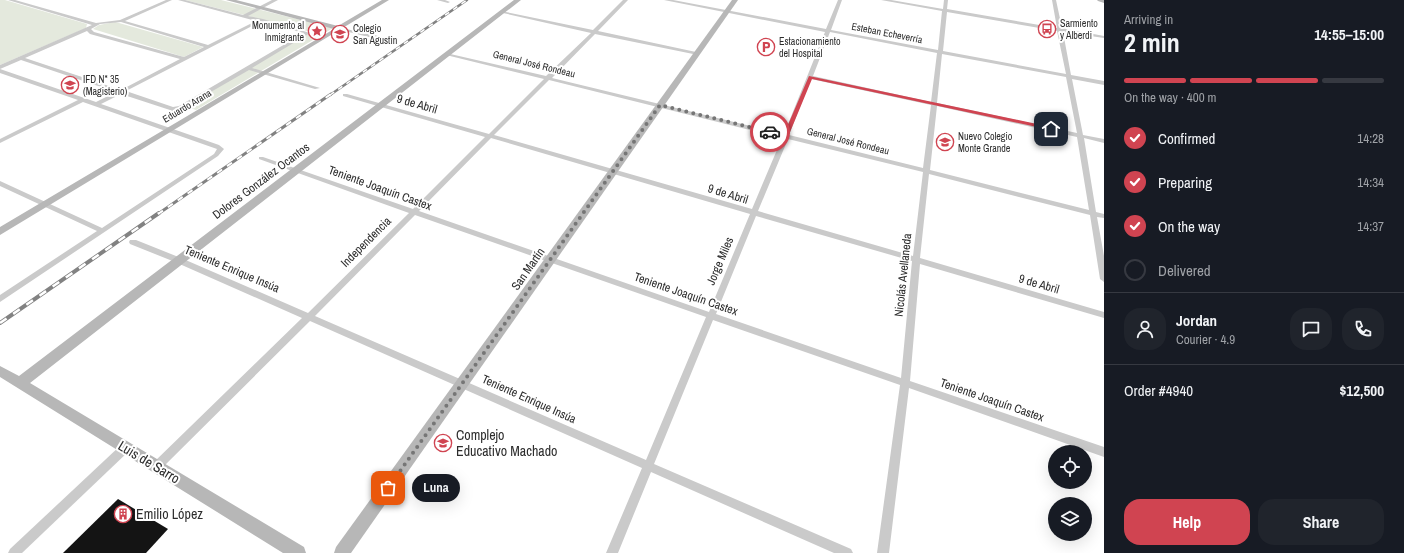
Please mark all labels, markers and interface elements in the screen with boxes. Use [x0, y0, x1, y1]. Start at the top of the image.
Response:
text: Arriving in [1124, 11, 1173, 28]
place label: Sarmiento y Alberdi [1060, 17, 1098, 42]
place label: Monumento al Inmigrante [252, 19, 304, 44]
bus stop icon: Sarmiento y Alberdi [1037, 19, 1057, 39]
street label: Esteban Echeverría [850, 20, 924, 46]
place icon: Monumento al Inmigrante [307, 21, 327, 41]
place label: Colegio San Agustin [353, 22, 397, 47]
school or university icon: Colegio San Agustin [330, 24, 350, 44]
text: 14:55–15:00 [1314, 24, 1384, 45]
text: 2 min [1124, 25, 1180, 60]
place label: Estacionamiento del Hospital [779, 35, 841, 60]
parking icon: Estacionamiento del Hospital [756, 37, 776, 57]
street label: General José Rondeau [492, 47, 576, 81]
place label: IFD N* 35 (Magisterio) [83, 73, 127, 98]
school or university icon: IFD N* 35 (Magisterio) [60, 75, 80, 95]
street label: Eduardo Arana [160, 86, 214, 126]
text: On the way · 400 m [1124, 89, 1216, 106]
street label: 9 de Abril [395, 91, 439, 117]
courier [750, 112, 790, 152]
pin [1034, 112, 1068, 146]
icon: home [1040, 118, 1062, 140]
icon: car [759, 121, 781, 143]
street label: General José Rondeau [806, 124, 890, 158]
icon: check [1124, 127, 1146, 149]
text: Confirmed [1158, 128, 1215, 149]
place label: Nuevo Colegio Monte Grande [958, 130, 1013, 155]
text: 14:28 [1357, 130, 1384, 147]
school or university icon: Nuevo Colegio Monte Grande [935, 132, 955, 152]
street label: Dolores González Ocantos [209, 139, 313, 223]
street label: Teniente Joaquín Castex [326, 162, 434, 214]
icon: check [1124, 171, 1146, 193]
text: Preparing [1158, 172, 1212, 193]
text: 14:34 [1357, 174, 1384, 191]
street label: 9 de Abril [706, 180, 750, 208]
street label: Independencia [337, 213, 395, 271]
icon: check [1124, 215, 1146, 237]
text: On the way [1158, 216, 1220, 237]
text: 14:37 [1357, 218, 1384, 235]
street label: Nicolás Avellaneda [891, 232, 915, 317]
street label: Jorge Miles [703, 234, 737, 288]
street label: Teniente Enrique Insúa [182, 242, 282, 296]
street label: San Martín [508, 245, 548, 293]
text: Delivered [1158, 260, 1211, 281]
street label: Teniente Joaquín Castex [632, 269, 740, 319]
street label: 9 de Abril [1017, 271, 1061, 297]
button: person [1124, 308, 1166, 350]
button: chat [1290, 308, 1332, 350]
button: phone [1342, 308, 1384, 350]
text: Jordan [1176, 310, 1217, 331]
text: Courier · 4.9 [1176, 331, 1235, 348]
street label: Teniente Enrique Insúa [479, 371, 579, 427]
street label: Teniente Joaquín Castex [938, 375, 1046, 425]
text: Order #4940 [1124, 380, 1193, 401]
text: $12,500 [1340, 380, 1384, 401]
place label: Complejo Educativo Machado [456, 426, 557, 460]
school or university icon: Complejo Educativo Machado [433, 433, 453, 453]
street label: Luis de Sarro [115, 437, 183, 487]
map controls [1048, 445, 1092, 541]
button: locate [1048, 445, 1092, 489]
pin [371, 471, 405, 505]
callout: Luna [412, 474, 460, 502]
icon: bag [377, 477, 399, 499]
text: Luna [423, 479, 449, 496]
button: layers [1048, 497, 1092, 541]
button: Help [1124, 499, 1250, 545]
button: Share [1258, 499, 1384, 545]
building icon: Emilio López [113, 504, 133, 524]
place label: Emilio López [136, 505, 203, 523]

